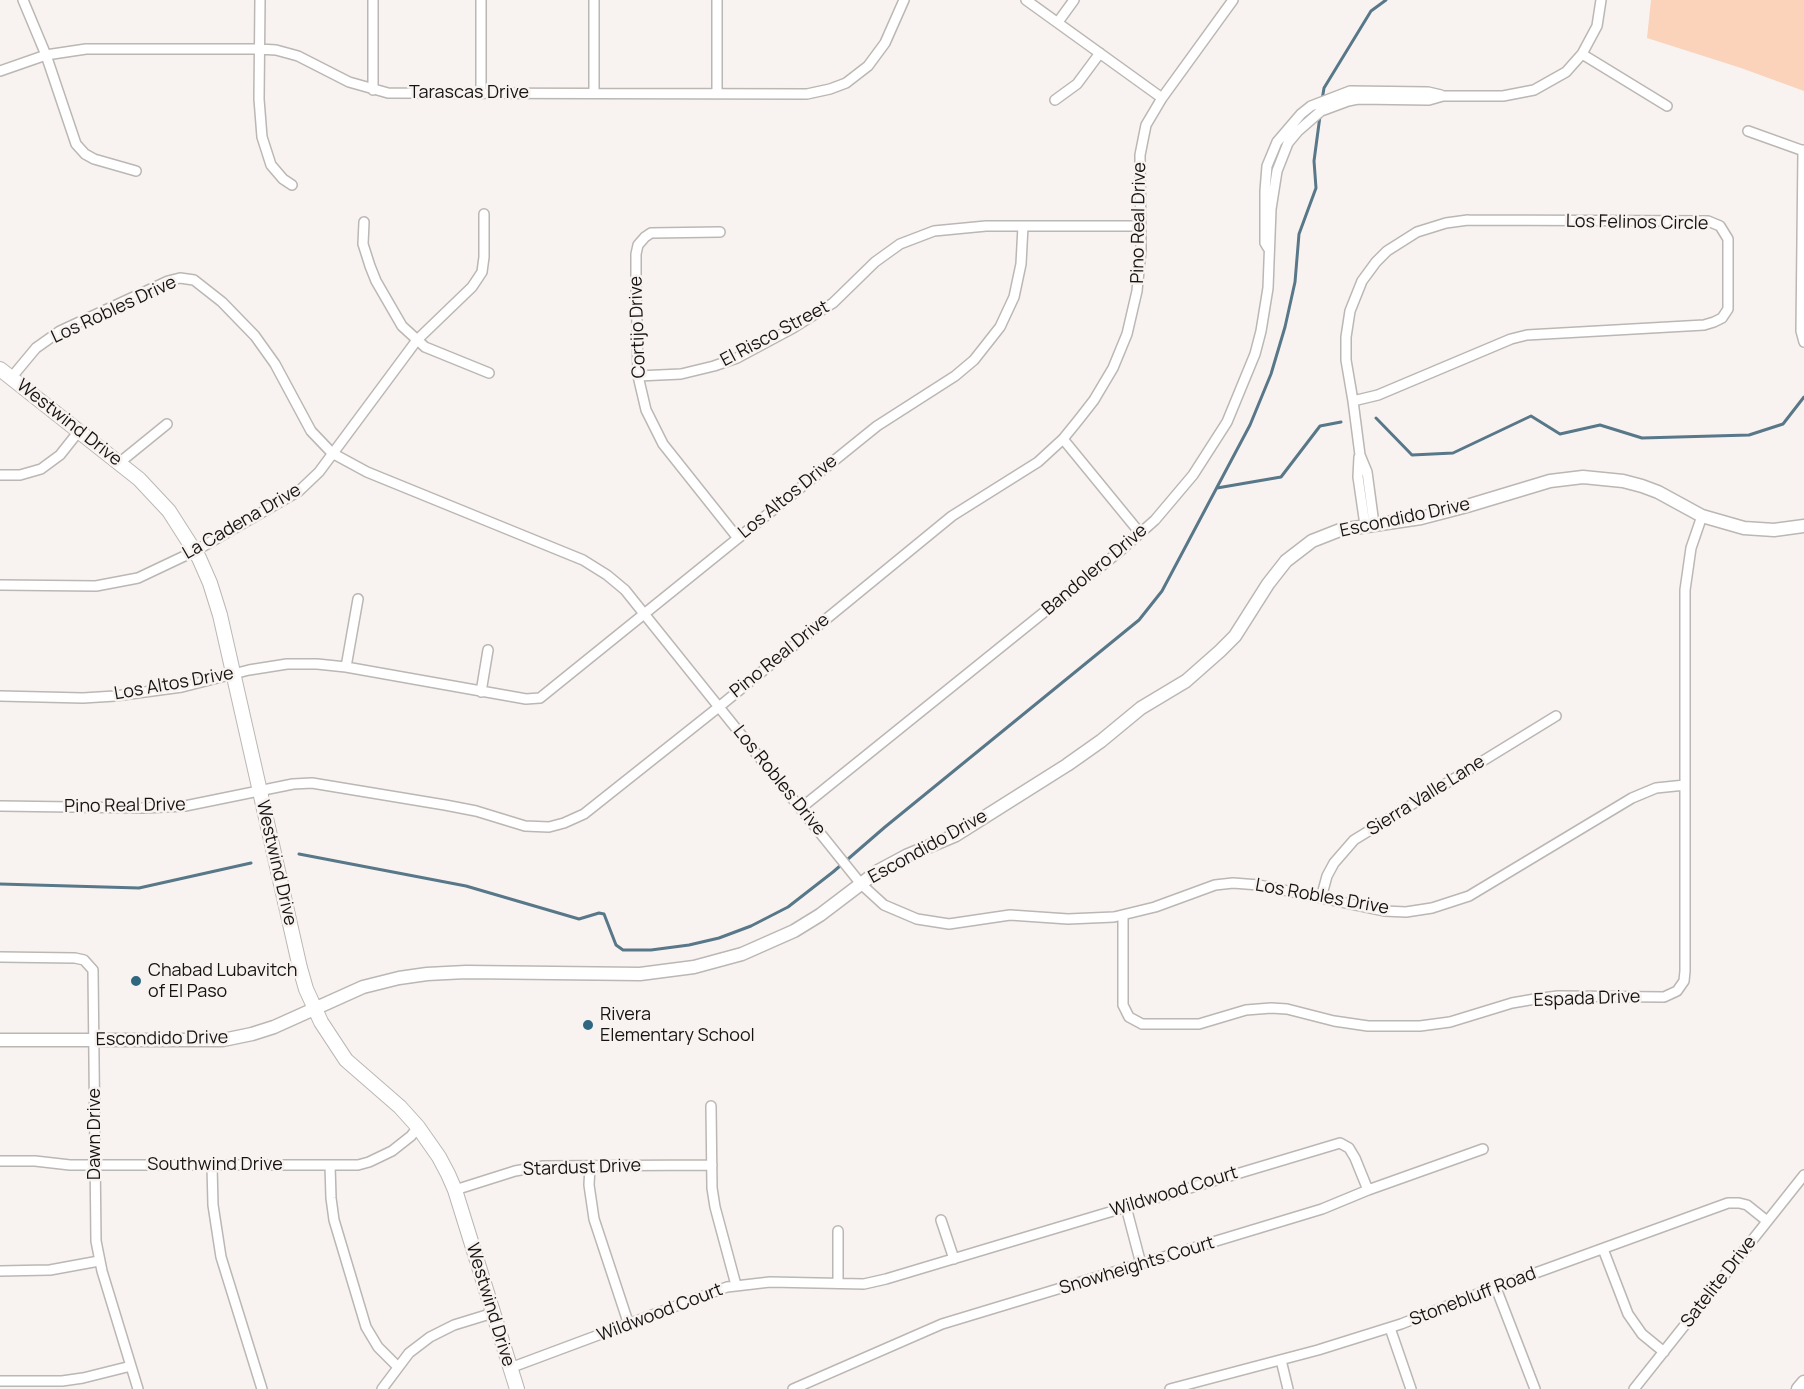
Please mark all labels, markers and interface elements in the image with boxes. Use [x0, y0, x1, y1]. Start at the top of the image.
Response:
street label: Tarascas Drive [409, 82, 529, 104]
street label: Pino Real Drive [1127, 162, 1151, 284]
street label: Los Felinos Circle [1566, 211, 1708, 235]
street label: Los Robles Drive [48, 272, 180, 348]
street label: Cortijo Drive [625, 276, 651, 378]
street label: El Risco Street [717, 296, 833, 372]
street label: Westwind Drive [12, 375, 126, 471]
street label: Los Altos Drive [734, 451, 842, 543]
street label: La Cadena Drive [179, 479, 305, 565]
street label: Escondido Drive [1338, 494, 1472, 542]
street label: Bandolero Drive [1038, 520, 1152, 620]
street label: Pino Real Drive [726, 609, 834, 703]
street label: Los Altos Drive [113, 663, 235, 705]
street label: Los Robles Drive [728, 722, 830, 840]
street label: Sierra Valle Lane [1363, 751, 1489, 841]
street label: Pino Real Drive [64, 794, 186, 818]
street label: Westwind Drive [251, 798, 301, 928]
street label: Escondido Drive [865, 805, 991, 889]
street label: Los Robles Drive [1253, 875, 1391, 919]
place label: Chabad Lubavitch of El Paso [148, 960, 298, 1002]
marker: Chabad Lubavitch of El Paso [129, 974, 143, 988]
street label: Espada Drive [1533, 986, 1641, 1012]
place label: Rivera Elementary School [600, 1004, 755, 1046]
marker: Rivera Elementary School [581, 1018, 595, 1032]
street label: Escondido Drive [96, 1027, 228, 1051]
street label: Dawn Drive [84, 1088, 106, 1180]
street label: Southwind Drive [147, 1154, 283, 1176]
street label: Stardust Drive [523, 1155, 641, 1181]
street label: Wildwood Court [1107, 1162, 1241, 1222]
street label: Snowheights Court [1057, 1232, 1217, 1300]
street label: Satelite Drive [1677, 1232, 1761, 1332]
street label: Westwind Drive [461, 1241, 519, 1369]
street label: Stonebluff Road [1407, 1263, 1539, 1331]
street label: Wildwood Court [594, 1279, 726, 1347]

